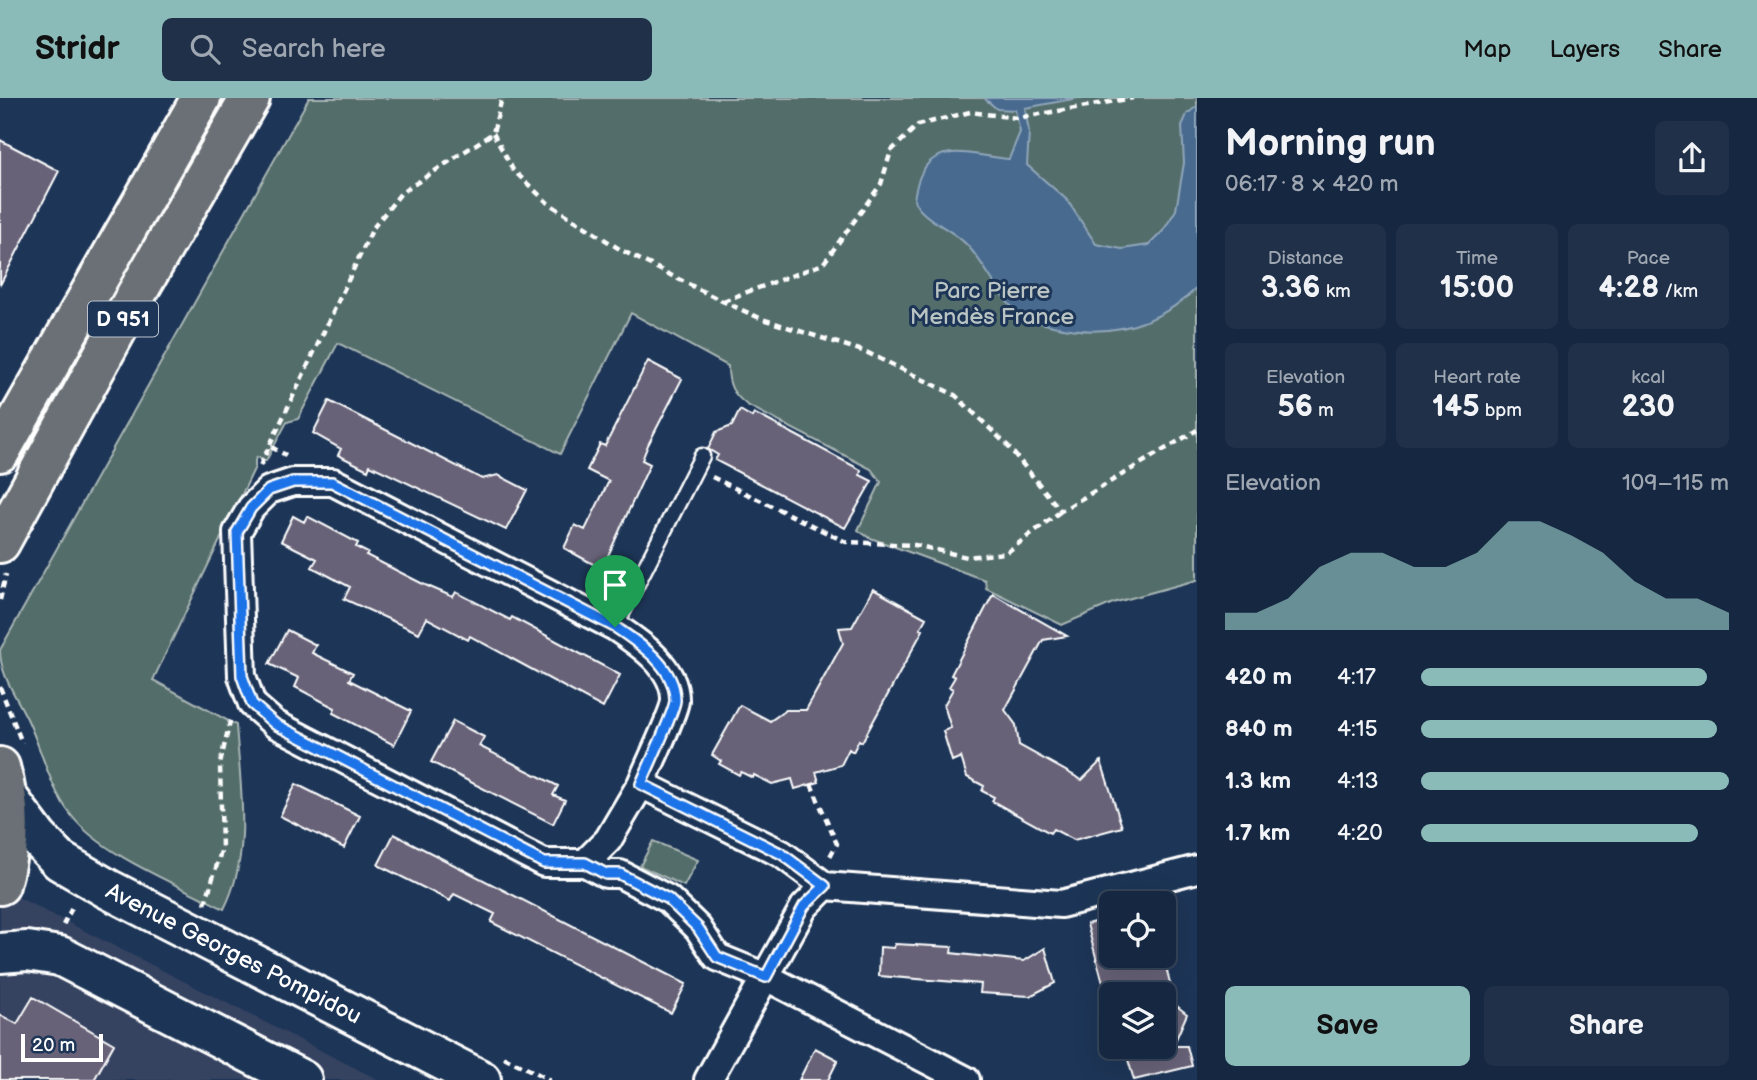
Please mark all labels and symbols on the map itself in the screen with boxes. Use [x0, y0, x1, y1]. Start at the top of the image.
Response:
park label: Parc Pierre Mendès France [910, 277, 1074, 331]
road number: D 951 [88, 302, 158, 336]
pin [585, 555, 645, 627]
street label: Avenue Georges Pompidou [101, 877, 366, 1031]
scale bar [21, 1031, 103, 1063]

